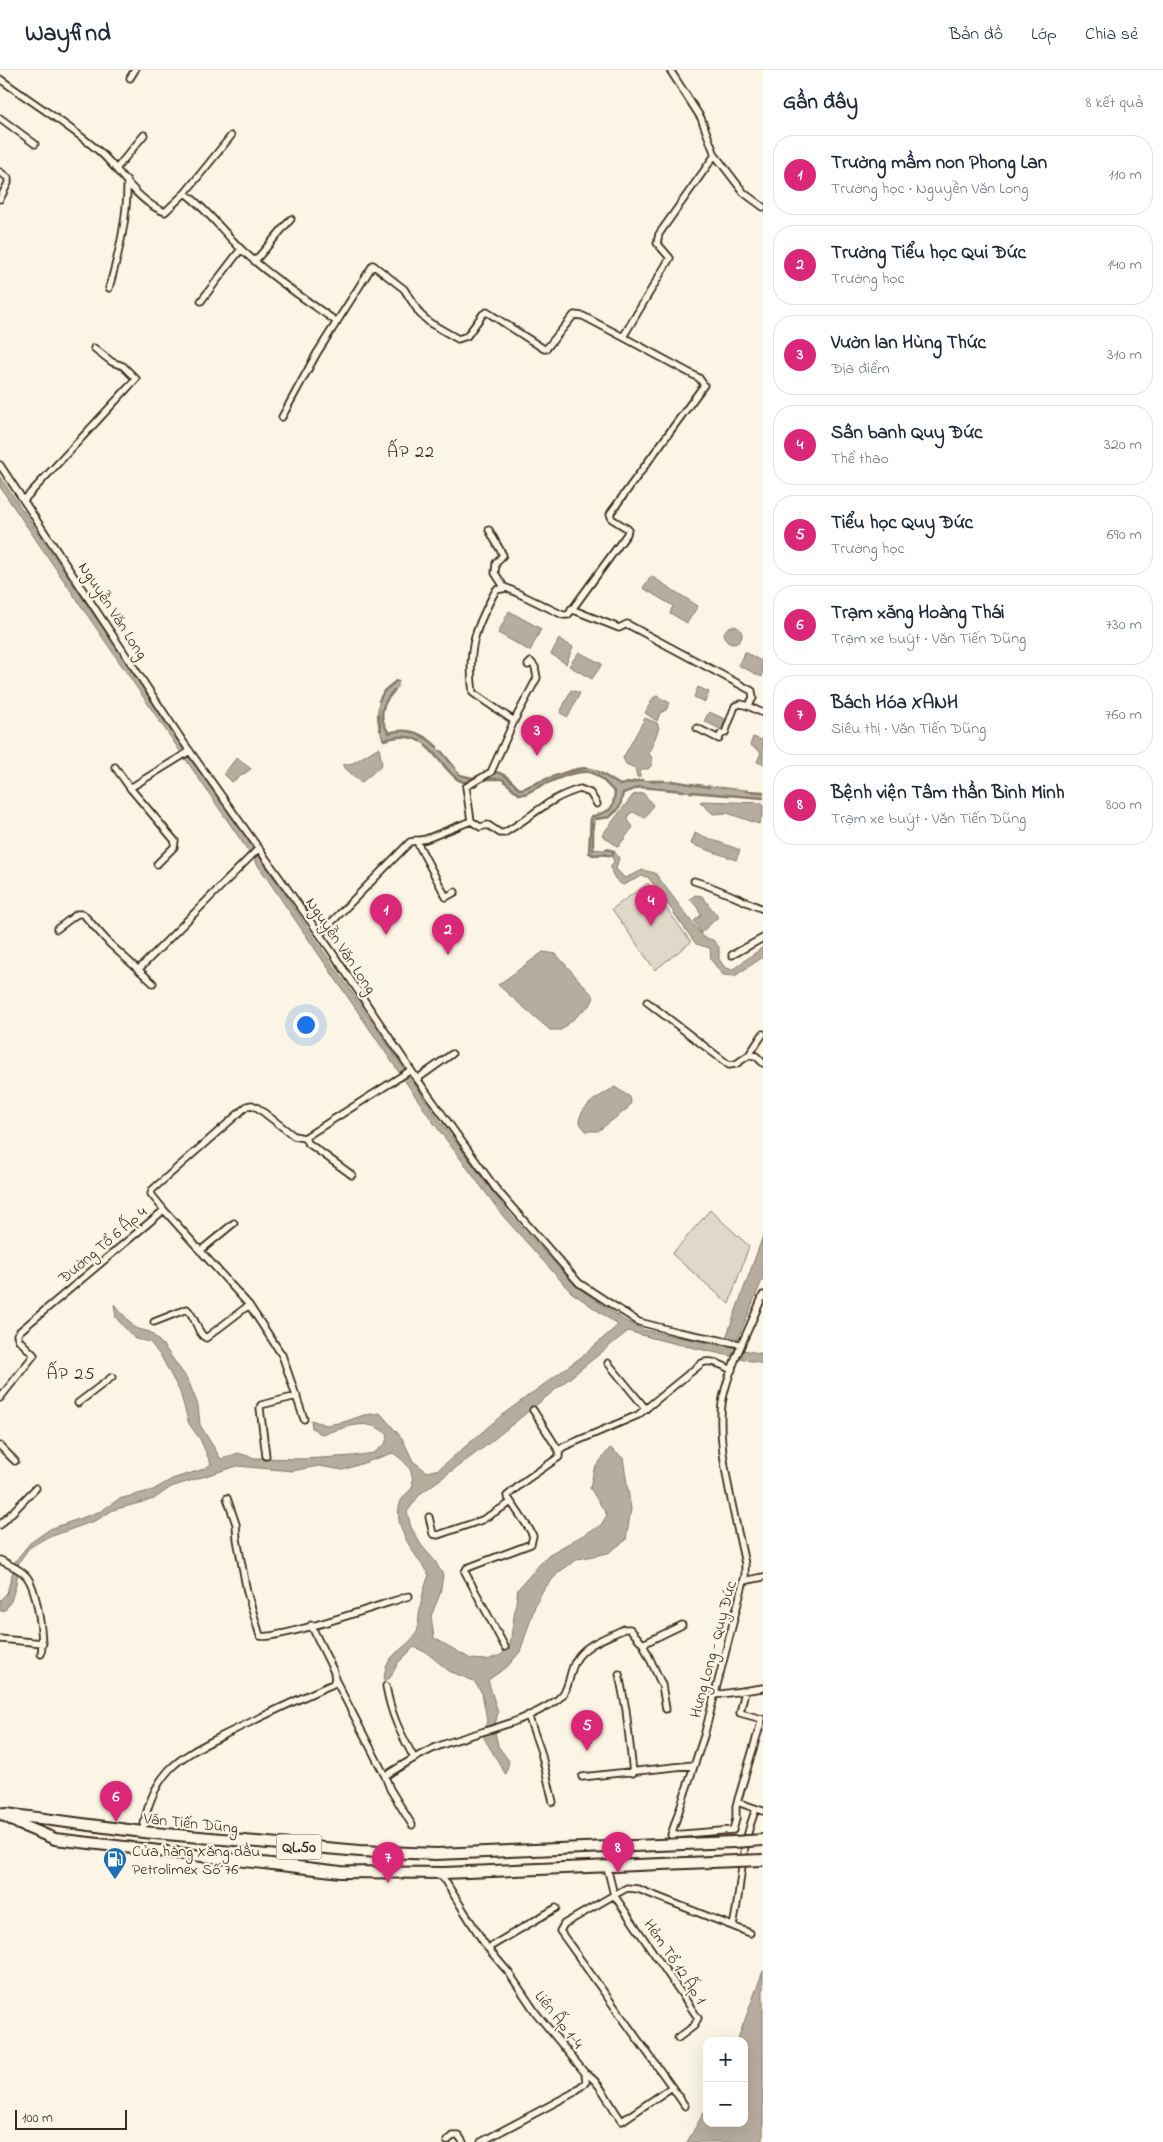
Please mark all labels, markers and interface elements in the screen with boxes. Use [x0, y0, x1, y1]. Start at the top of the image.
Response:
text: Wayfind [25, 17, 111, 52]
text: Bản đồ [949, 22, 1003, 48]
text: Lớp [1031, 22, 1057, 48]
text: Chia sẻ [1085, 22, 1138, 48]
text: Gần đây [783, 88, 858, 118]
text: 8 kết quả [1086, 91, 1143, 115]
text: Trường mầm non Phong Lan [831, 150, 1047, 177]
text: 1 [797, 163, 803, 187]
text: 110 m [1108, 163, 1142, 187]
text: Trường học · Nguyễn Văn Long [831, 177, 1028, 201]
text: Trường Tiểu học Qui Đức [831, 240, 1026, 267]
text: 2 [796, 253, 804, 277]
text: 140 m [1107, 253, 1142, 277]
text: Trường học [831, 267, 905, 291]
text: Vườn lan Hùng Thức [831, 330, 986, 357]
text: 3 [797, 343, 803, 367]
text: 310 m [1107, 343, 1142, 367]
text: Địa điểm [831, 357, 890, 381]
text: Sân banh Quy Đức [831, 420, 983, 447]
text: 4 [797, 433, 803, 457]
text: 320 m [1104, 433, 1142, 457]
district label: ẤP 22 [387, 438, 435, 466]
text: Thể thao [831, 447, 889, 471]
text: Tiểu học Quy Đức [831, 510, 973, 537]
text: 5 [795, 523, 805, 547]
text: 690 m [1107, 523, 1142, 547]
text: Trường học [831, 537, 905, 561]
street label: Nguyễn Văn Long [72, 557, 153, 665]
text: Trạm xăng Hoàng Thái [831, 600, 1004, 627]
text: 6 [796, 613, 804, 637]
text: 730 m [1105, 613, 1142, 637]
text: Trạm xe buýt · Văn Tiến Dũng [831, 627, 1026, 651]
text: Bách Hóa XANH [831, 690, 958, 717]
text: 7 [797, 703, 803, 727]
text: 760 m [1105, 703, 1142, 727]
pin: 3 [521, 715, 553, 756]
text: Siêu thị · Văn Tiến Dũng [831, 717, 986, 741]
text: Bệnh viện Tâm thần Bình Minh [831, 780, 1065, 807]
text: 8 [797, 793, 803, 817]
text: 800 m [1106, 793, 1142, 817]
text: Trạm xe buýt · Văn Tiến Dũng [831, 807, 1026, 831]
pin: 4 [635, 885, 667, 926]
street label: Nguyễn Văn Long [299, 893, 382, 999]
pin: 1 [370, 894, 402, 935]
pin: 2 [432, 914, 464, 955]
your location [293, 1012, 319, 1038]
street label: Đường Tổ 6 Ấp 4 [53, 1201, 153, 1290]
district label: ẤP 25 [46, 1360, 96, 1388]
street label: Hưng Long - Quy Đức [684, 1577, 744, 1721]
pin: 5 [571, 1710, 603, 1751]
pin: 6 [100, 1781, 132, 1822]
street label: Văn Tiến Dũng [142, 1807, 239, 1841]
pin: 8 [602, 1832, 634, 1873]
road number: QL.50 [276, 1834, 322, 1860]
place label: Cửa hàng Xăng dầu Petrolimex Số 76 [132, 1840, 260, 1882]
pin: 7 [372, 1842, 404, 1883]
fuel station icon: Cửa hàng Xăng dầu Petrolimex Số 76 [102, 1846, 128, 1880]
street label: Hẻm Tổ 12 Ấp 1 [637, 1915, 712, 2010]
street label: Liên Ấp 1-4 [528, 1986, 589, 2055]
map controls [703, 2037, 748, 2127]
button: + [703, 2037, 748, 2082]
button: − [703, 2082, 748, 2127]
scale bar [15, 2107, 128, 2130]
text: 100 m [22, 2108, 53, 2129]

